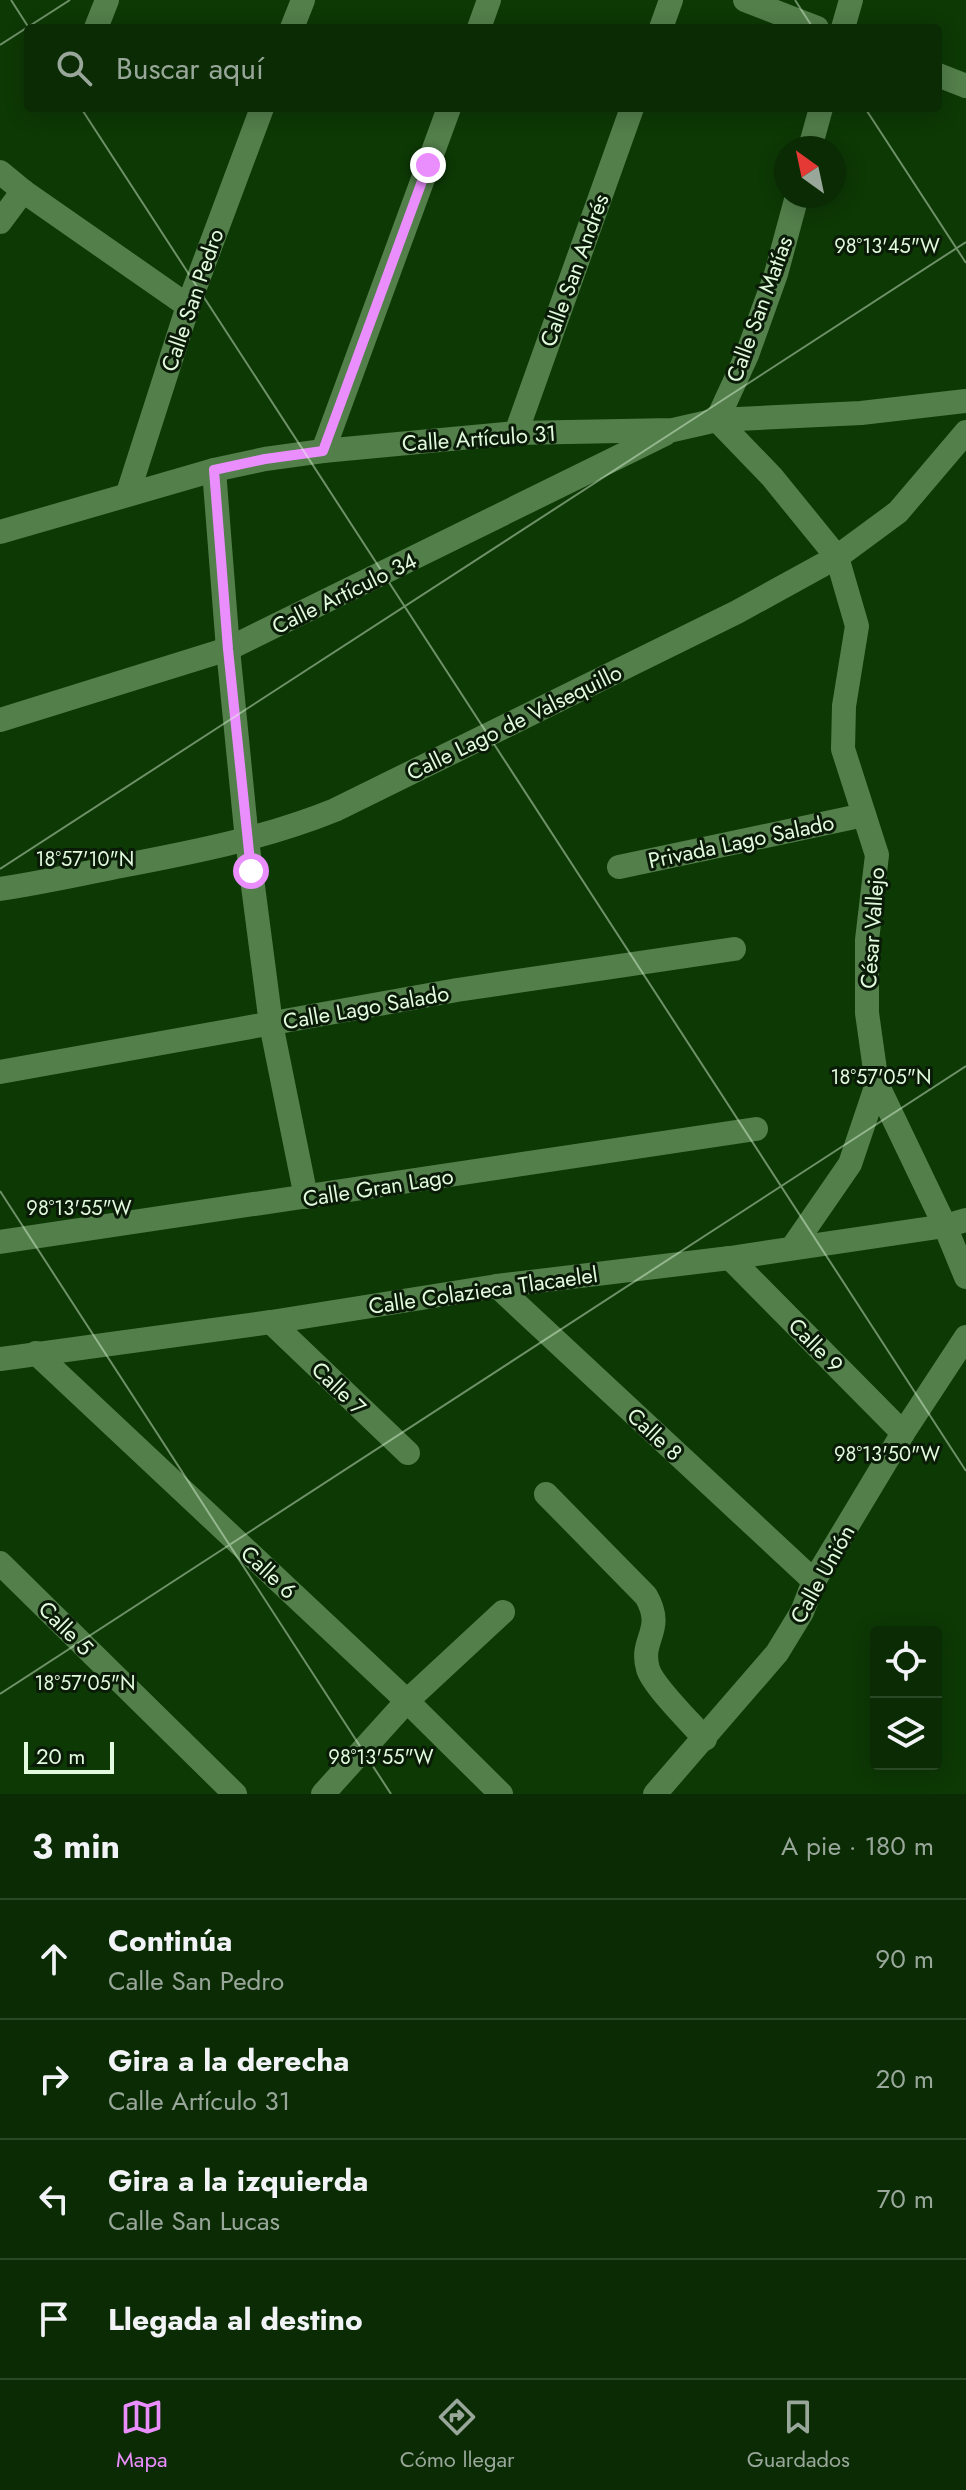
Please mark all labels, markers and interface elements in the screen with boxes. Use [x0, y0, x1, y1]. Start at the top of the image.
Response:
search box [24, 24, 942, 112]
icon: search [52, 46, 96, 90]
text: Buscar aquí [116, 47, 264, 90]
north arrow [774, 136, 846, 208]
route end [410, 147, 446, 183]
street label: Calle San Andrés [532, 189, 617, 351]
street label: Calle San Pedro [153, 224, 231, 376]
street label: Calle San Matías [718, 231, 800, 387]
text: 98°13'45"W [834, 232, 940, 261]
street label: Calle Artículo 31 [401, 417, 557, 459]
street label: Calle Artículo 34 [266, 544, 422, 642]
street label: Calle Lago de Valsequillo [401, 656, 627, 788]
street label: Privada Lago Salado [645, 806, 837, 876]
text: 18°57'10"N [36, 845, 134, 874]
route start [233, 853, 269, 889]
street label: César Vallejo [852, 866, 892, 990]
street label: Calle Lago Salado [280, 977, 452, 1037]
text: 18°57'05"N [830, 1063, 932, 1092]
street label: Calle Gran Lago [300, 1159, 456, 1215]
text: 98°13'55"W [26, 1194, 132, 1223]
street label: Calle Colazieca Tlacaelel [366, 1258, 600, 1322]
street label: Calle 9 [781, 1310, 851, 1380]
street label: Calle 7 [304, 1354, 374, 1422]
street label: Calle 8 [620, 1400, 690, 1468]
text: 98°13'50"W [834, 1440, 940, 1469]
street label: Calle Unión [782, 1519, 862, 1629]
street label: Calle 6 [234, 1538, 304, 1606]
street label: Calle 5 [31, 1593, 101, 1663]
map controls [870, 1626, 942, 1770]
button: locate [870, 1626, 942, 1698]
text: 18°57'05"N [34, 1669, 136, 1698]
button: layers [870, 1698, 942, 1770]
scale bar [24, 1738, 114, 1774]
text: 20 m [36, 1740, 85, 1772]
text: 98°13'55"W [328, 1743, 434, 1772]
text: 3 min [32, 1822, 120, 1871]
text: A pie · 180 m [781, 1827, 934, 1865]
text: Continúa [108, 1919, 232, 1962]
icon: ahead [32, 1937, 76, 1981]
text: 90 m [875, 1940, 934, 1978]
text: Calle San Pedro [108, 1962, 284, 2000]
text: Gira a la derecha [108, 2039, 349, 2082]
icon: right [32, 2057, 76, 2101]
text: 20 m [876, 2060, 934, 2098]
text: Calle Artículo 31 [108, 2082, 291, 2120]
text: Gira a la izquierda [108, 2159, 368, 2202]
icon: left [32, 2177, 76, 2221]
text: 70 m [877, 2180, 934, 2218]
text: Calle San Lucas [108, 2202, 280, 2240]
icon: arrive [32, 2297, 76, 2341]
text: Llegada al destino [108, 2298, 363, 2341]
tab: Mapa [116, 2395, 168, 2475]
tab: Cómo llegar [400, 2395, 515, 2475]
tab: Guardados [747, 2395, 850, 2475]

